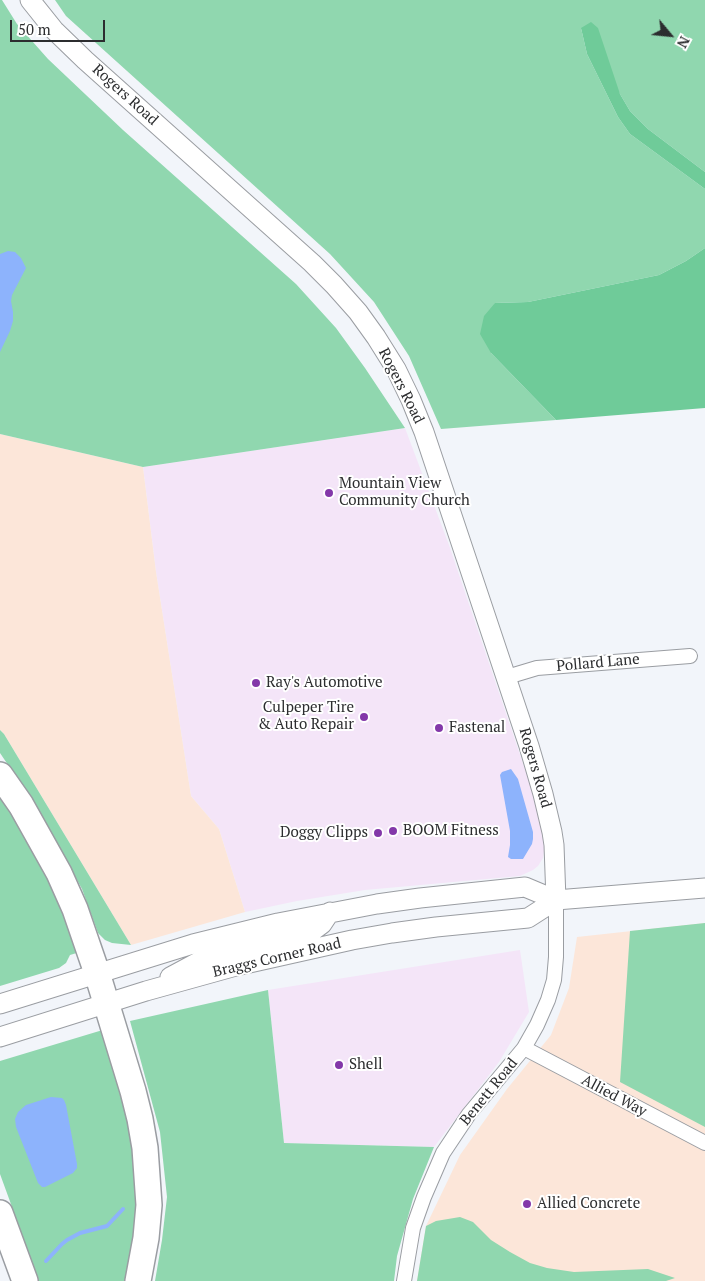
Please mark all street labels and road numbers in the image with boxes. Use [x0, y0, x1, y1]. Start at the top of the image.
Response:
street label: Rogers Road [88, 61, 162, 129]
street label: Rogers Road [374, 345, 428, 427]
street label: Pollard Lane [556, 650, 640, 676]
street label: Rogers Road [515, 726, 555, 810]
street label: Braggs Corner Road [211, 934, 343, 982]
street label: Benett Road [456, 1055, 522, 1129]
street label: Allied Way [578, 1071, 650, 1121]

